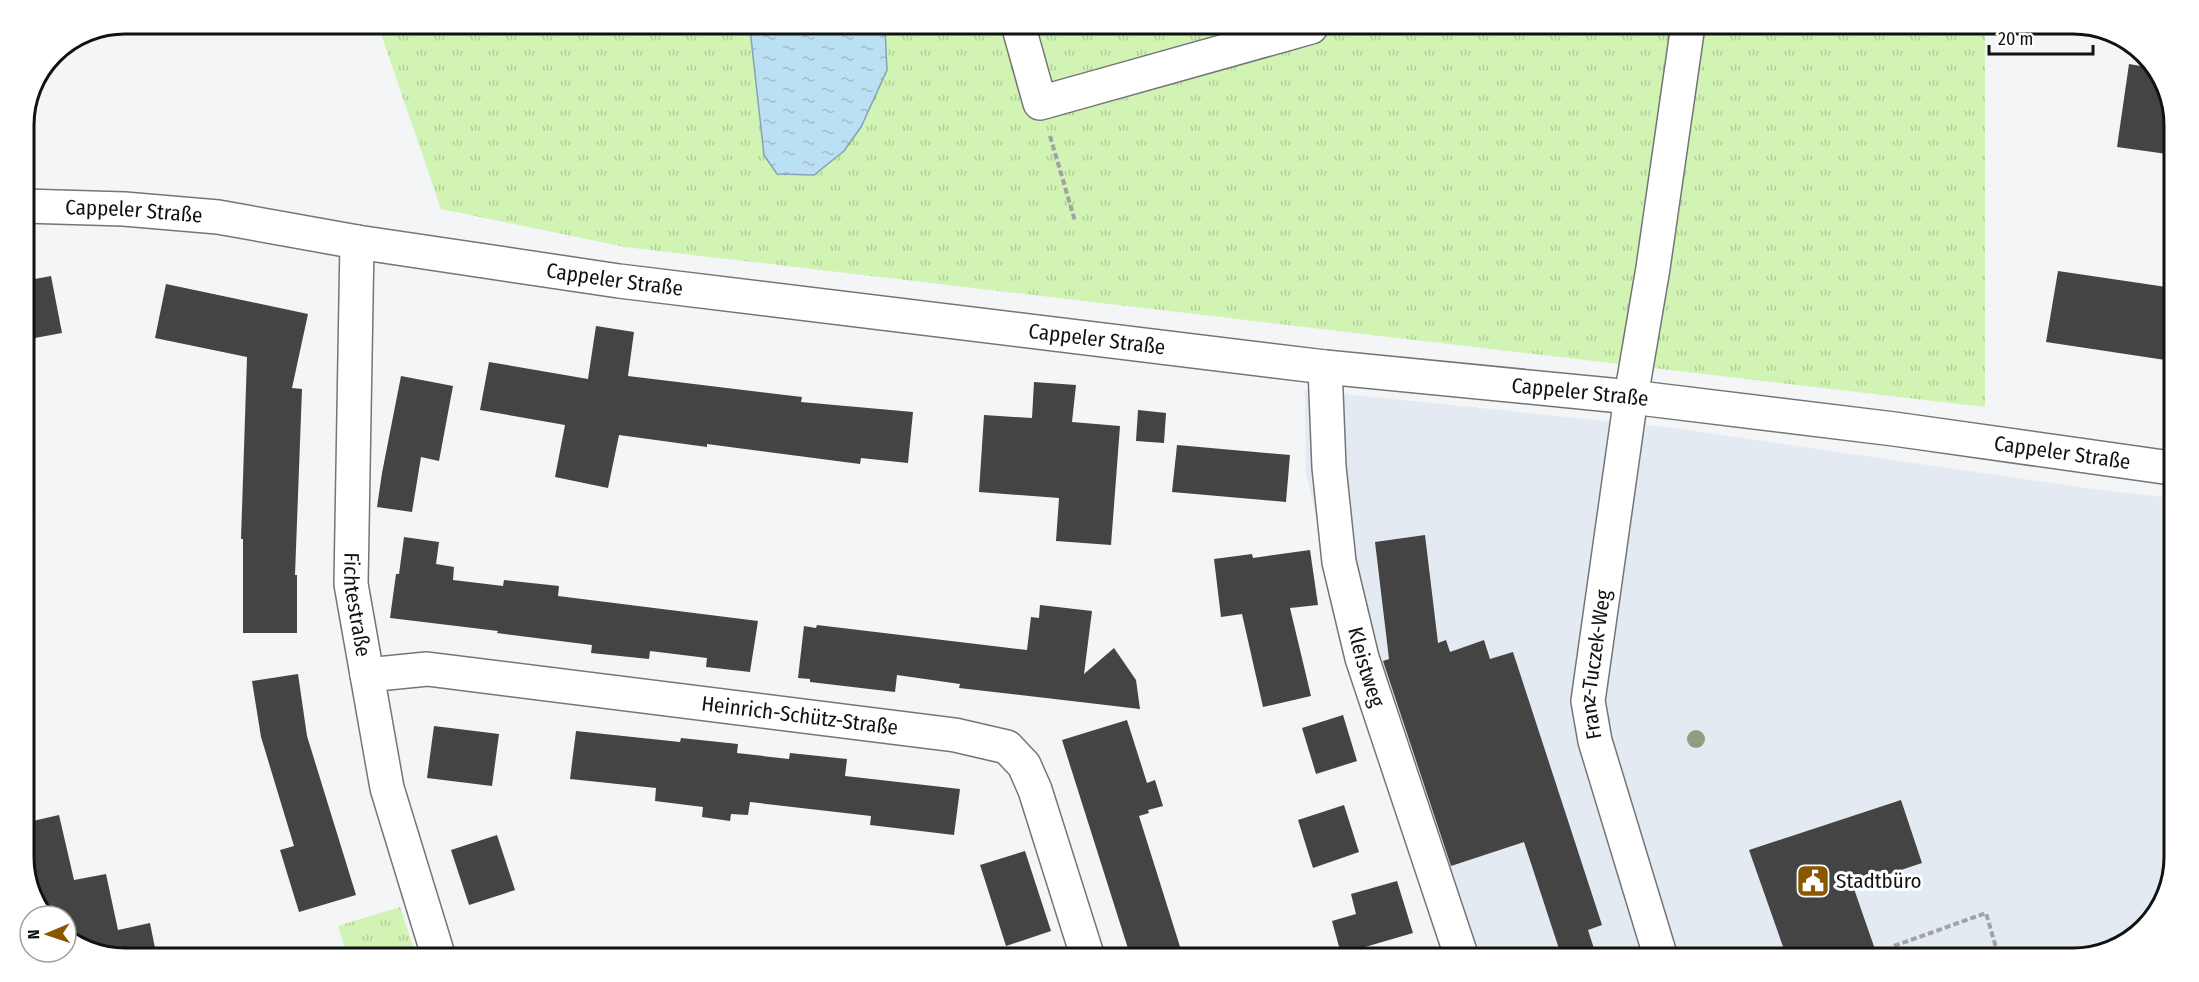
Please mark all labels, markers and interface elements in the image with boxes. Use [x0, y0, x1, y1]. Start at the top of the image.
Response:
scale bar [1989, 18, 2092, 56]
text: 20 m [1998, 28, 2033, 50]
street label: Cappeler Straße [65, 194, 204, 229]
street label: Cappeler Straße [545, 257, 684, 302]
street label: Cappeler Straße [1027, 318, 1167, 360]
street label: Cappeler Straße [1510, 372, 1650, 412]
street label: Cappeler Straße [1992, 430, 2132, 475]
street label: Fichtestraße [338, 552, 377, 659]
street label: Franz-Tuczek-Weg [1575, 588, 1617, 742]
street label: Kleistweg [1342, 624, 1390, 710]
street label: Heinrich-Schütz-Straße [700, 690, 900, 741]
public building icon: Stadtbüro [1795, 863, 1831, 899]
place label: Stadtbüro [1836, 868, 1922, 894]
north arrow [18, 904, 78, 964]
text: N [24, 929, 43, 940]

